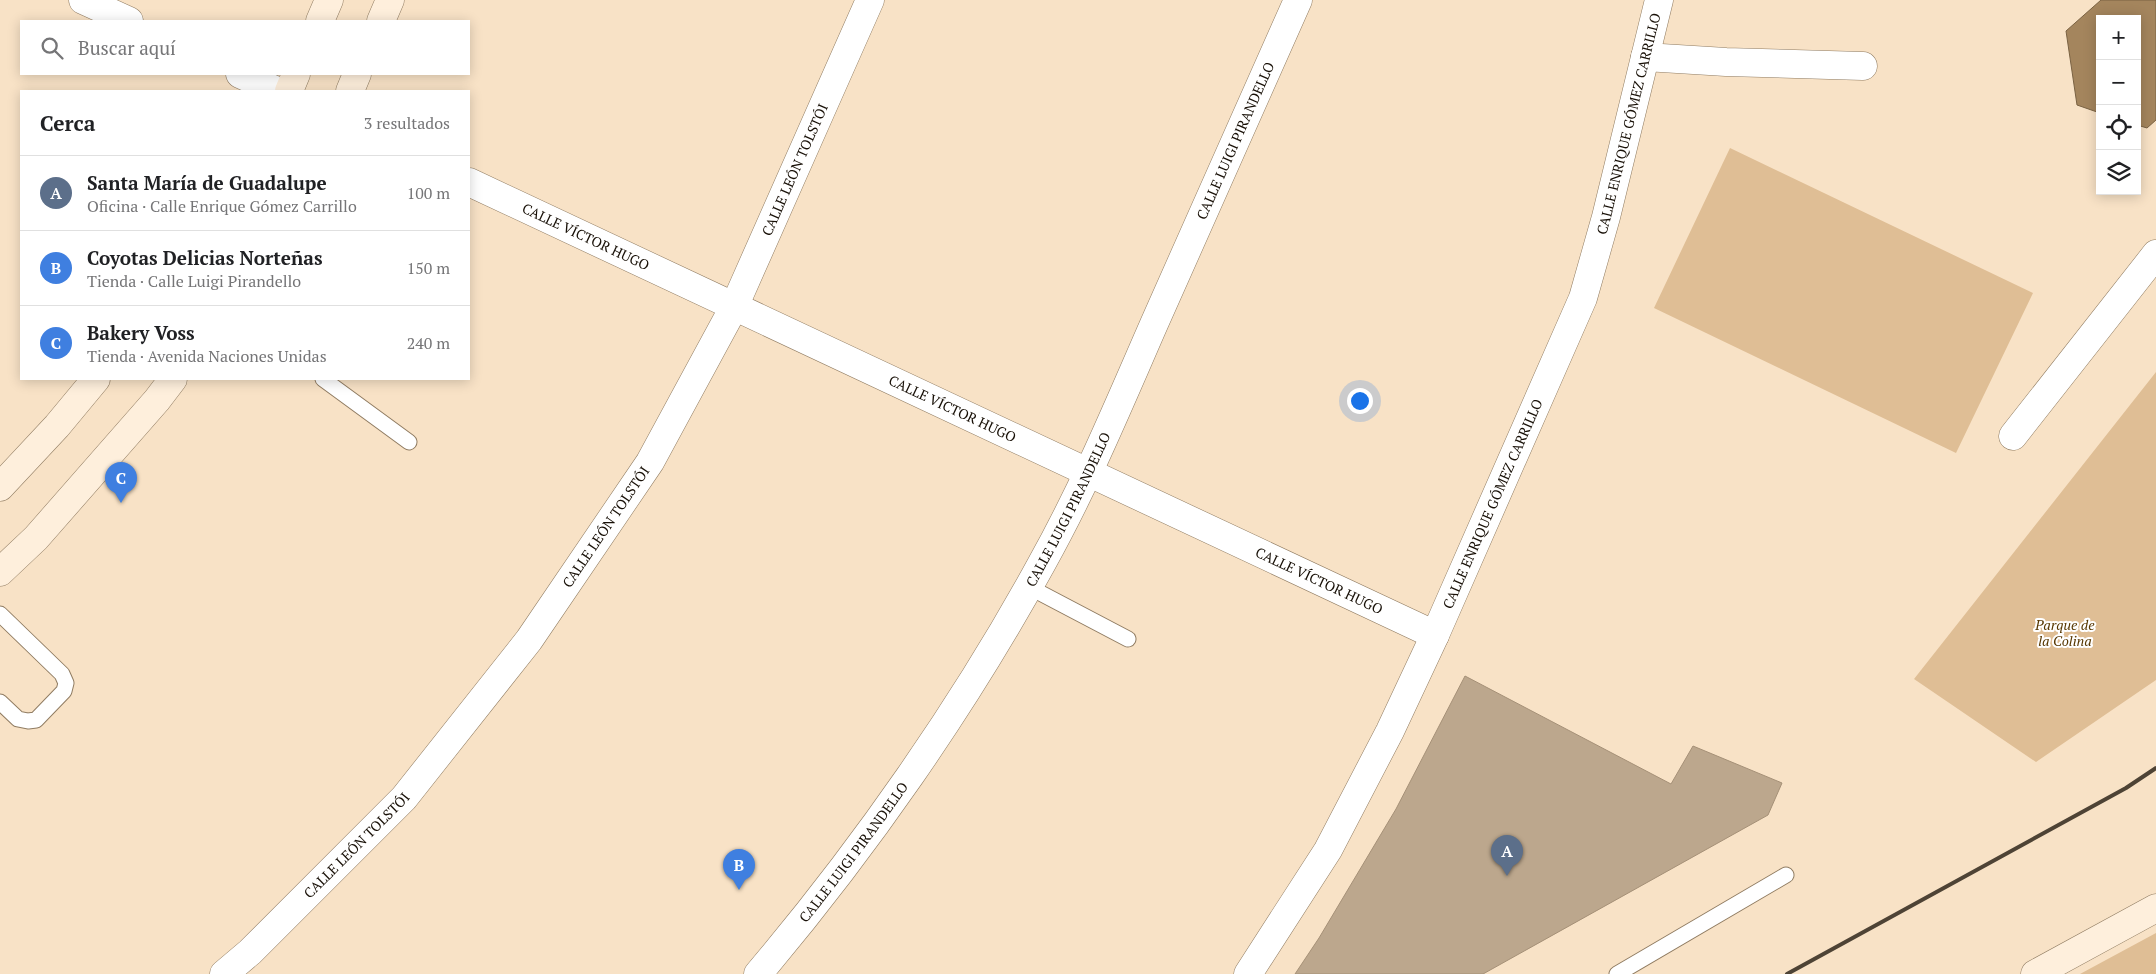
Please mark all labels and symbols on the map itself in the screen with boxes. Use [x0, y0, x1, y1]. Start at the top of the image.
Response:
street label: CALLE ENRIQUE GÓMEZ CARRILLO [1592, 11, 1665, 237]
street label: CALLE LUIGI PIRANDELLO [1192, 59, 1278, 222]
street label: CALLE LEÓN TOLSTÓI [757, 100, 832, 239]
street label: CALLE VÍCTOR HUGO [519, 198, 653, 274]
street label: CALLE VÍCTOR HUGO [886, 370, 1020, 446]
your location [1347, 388, 1373, 414]
street label: CALLE ENRIQUE GÓMEZ CARRILLO [1438, 396, 1547, 612]
street label: CALLE LUIGI PIRANDELLO [1021, 429, 1114, 590]
pin: C [105, 462, 137, 503]
street label: CALLE LEÓN TOLSTÓI [557, 462, 653, 591]
street label: CALLE VÍCTOR HUGO [1253, 542, 1386, 618]
park label: Parque de la Colina [2034, 615, 2095, 650]
street label: CALLE LUIGI PIRANDELLO [794, 778, 912, 926]
street label: CALLE LEÓN TOLSTÓI [299, 788, 414, 902]
pin: A [1491, 835, 1523, 876]
pin: B [723, 849, 755, 890]

